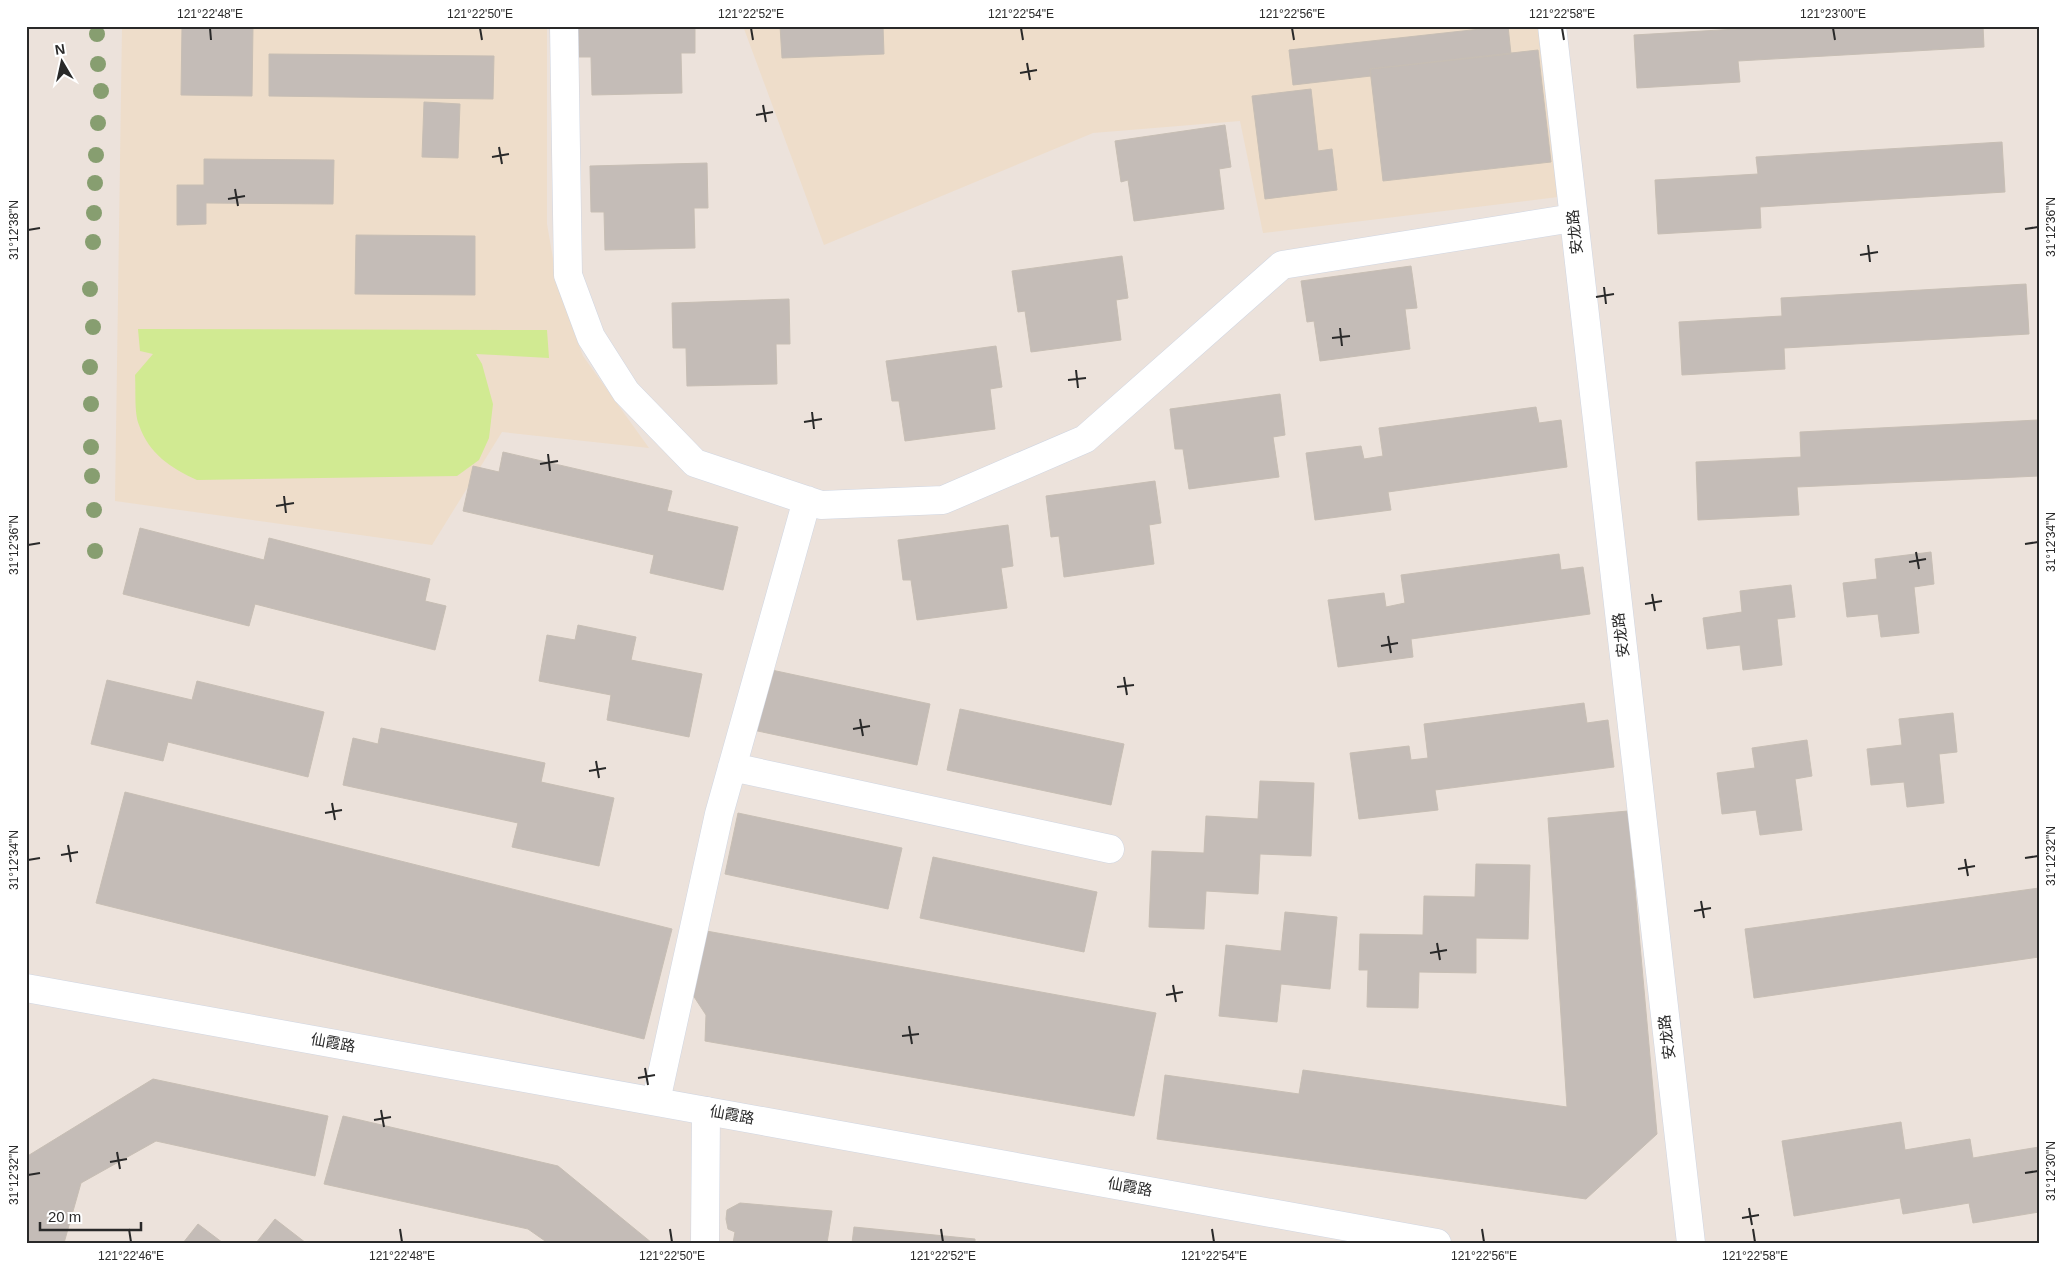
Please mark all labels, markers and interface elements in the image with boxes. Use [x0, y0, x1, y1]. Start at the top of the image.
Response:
text: 121°22'48"E [177, 7, 243, 21]
text: 121°22'50"E [447, 7, 513, 21]
text: 121°22'52"E [718, 7, 784, 21]
text: 121°22'54"E [988, 7, 1054, 21]
text: 121°22'56"E [1259, 7, 1325, 21]
text: 121°22'58"E [1529, 7, 1595, 21]
text: 121°23'00"E [1800, 7, 1866, 21]
north arrow [38, 38, 88, 88]
text: N [54, 40, 66, 58]
text: 31°12'36"N [2044, 197, 2058, 257]
text: 31°12'38"N [7, 200, 21, 260]
street label: 安龙路 [1564, 209, 1585, 255]
text: 31°12'34"N [2044, 512, 2058, 572]
text: 31°12'36"N [7, 515, 21, 575]
street label: 安龙路 [1609, 612, 1632, 658]
text: 31°12'32"N [2044, 826, 2058, 886]
text: 31°12'34"N [7, 830, 21, 890]
street label: 安龙路 [1655, 1014, 1678, 1060]
street label: 仙霞路 [309, 1030, 357, 1055]
street label: 仙霞路 [708, 1102, 756, 1127]
text: 31°12'30"N [2044, 1141, 2058, 1201]
text: 31°12'32"N [7, 1145, 21, 1205]
street label: 仙霞路 [1106, 1174, 1154, 1199]
scale bar [40, 1199, 141, 1231]
text: 20 m [48, 1208, 81, 1225]
text: 121°22'46"E [98, 1249, 164, 1263]
text: 121°22'48"E [369, 1249, 435, 1263]
text: 121°22'50"E [639, 1249, 705, 1263]
text: 121°22'52"E [910, 1249, 976, 1263]
text: 121°22'54"E [1181, 1249, 1247, 1263]
text: 121°22'56"E [1451, 1249, 1517, 1263]
text: 121°22'58"E [1722, 1249, 1788, 1263]

